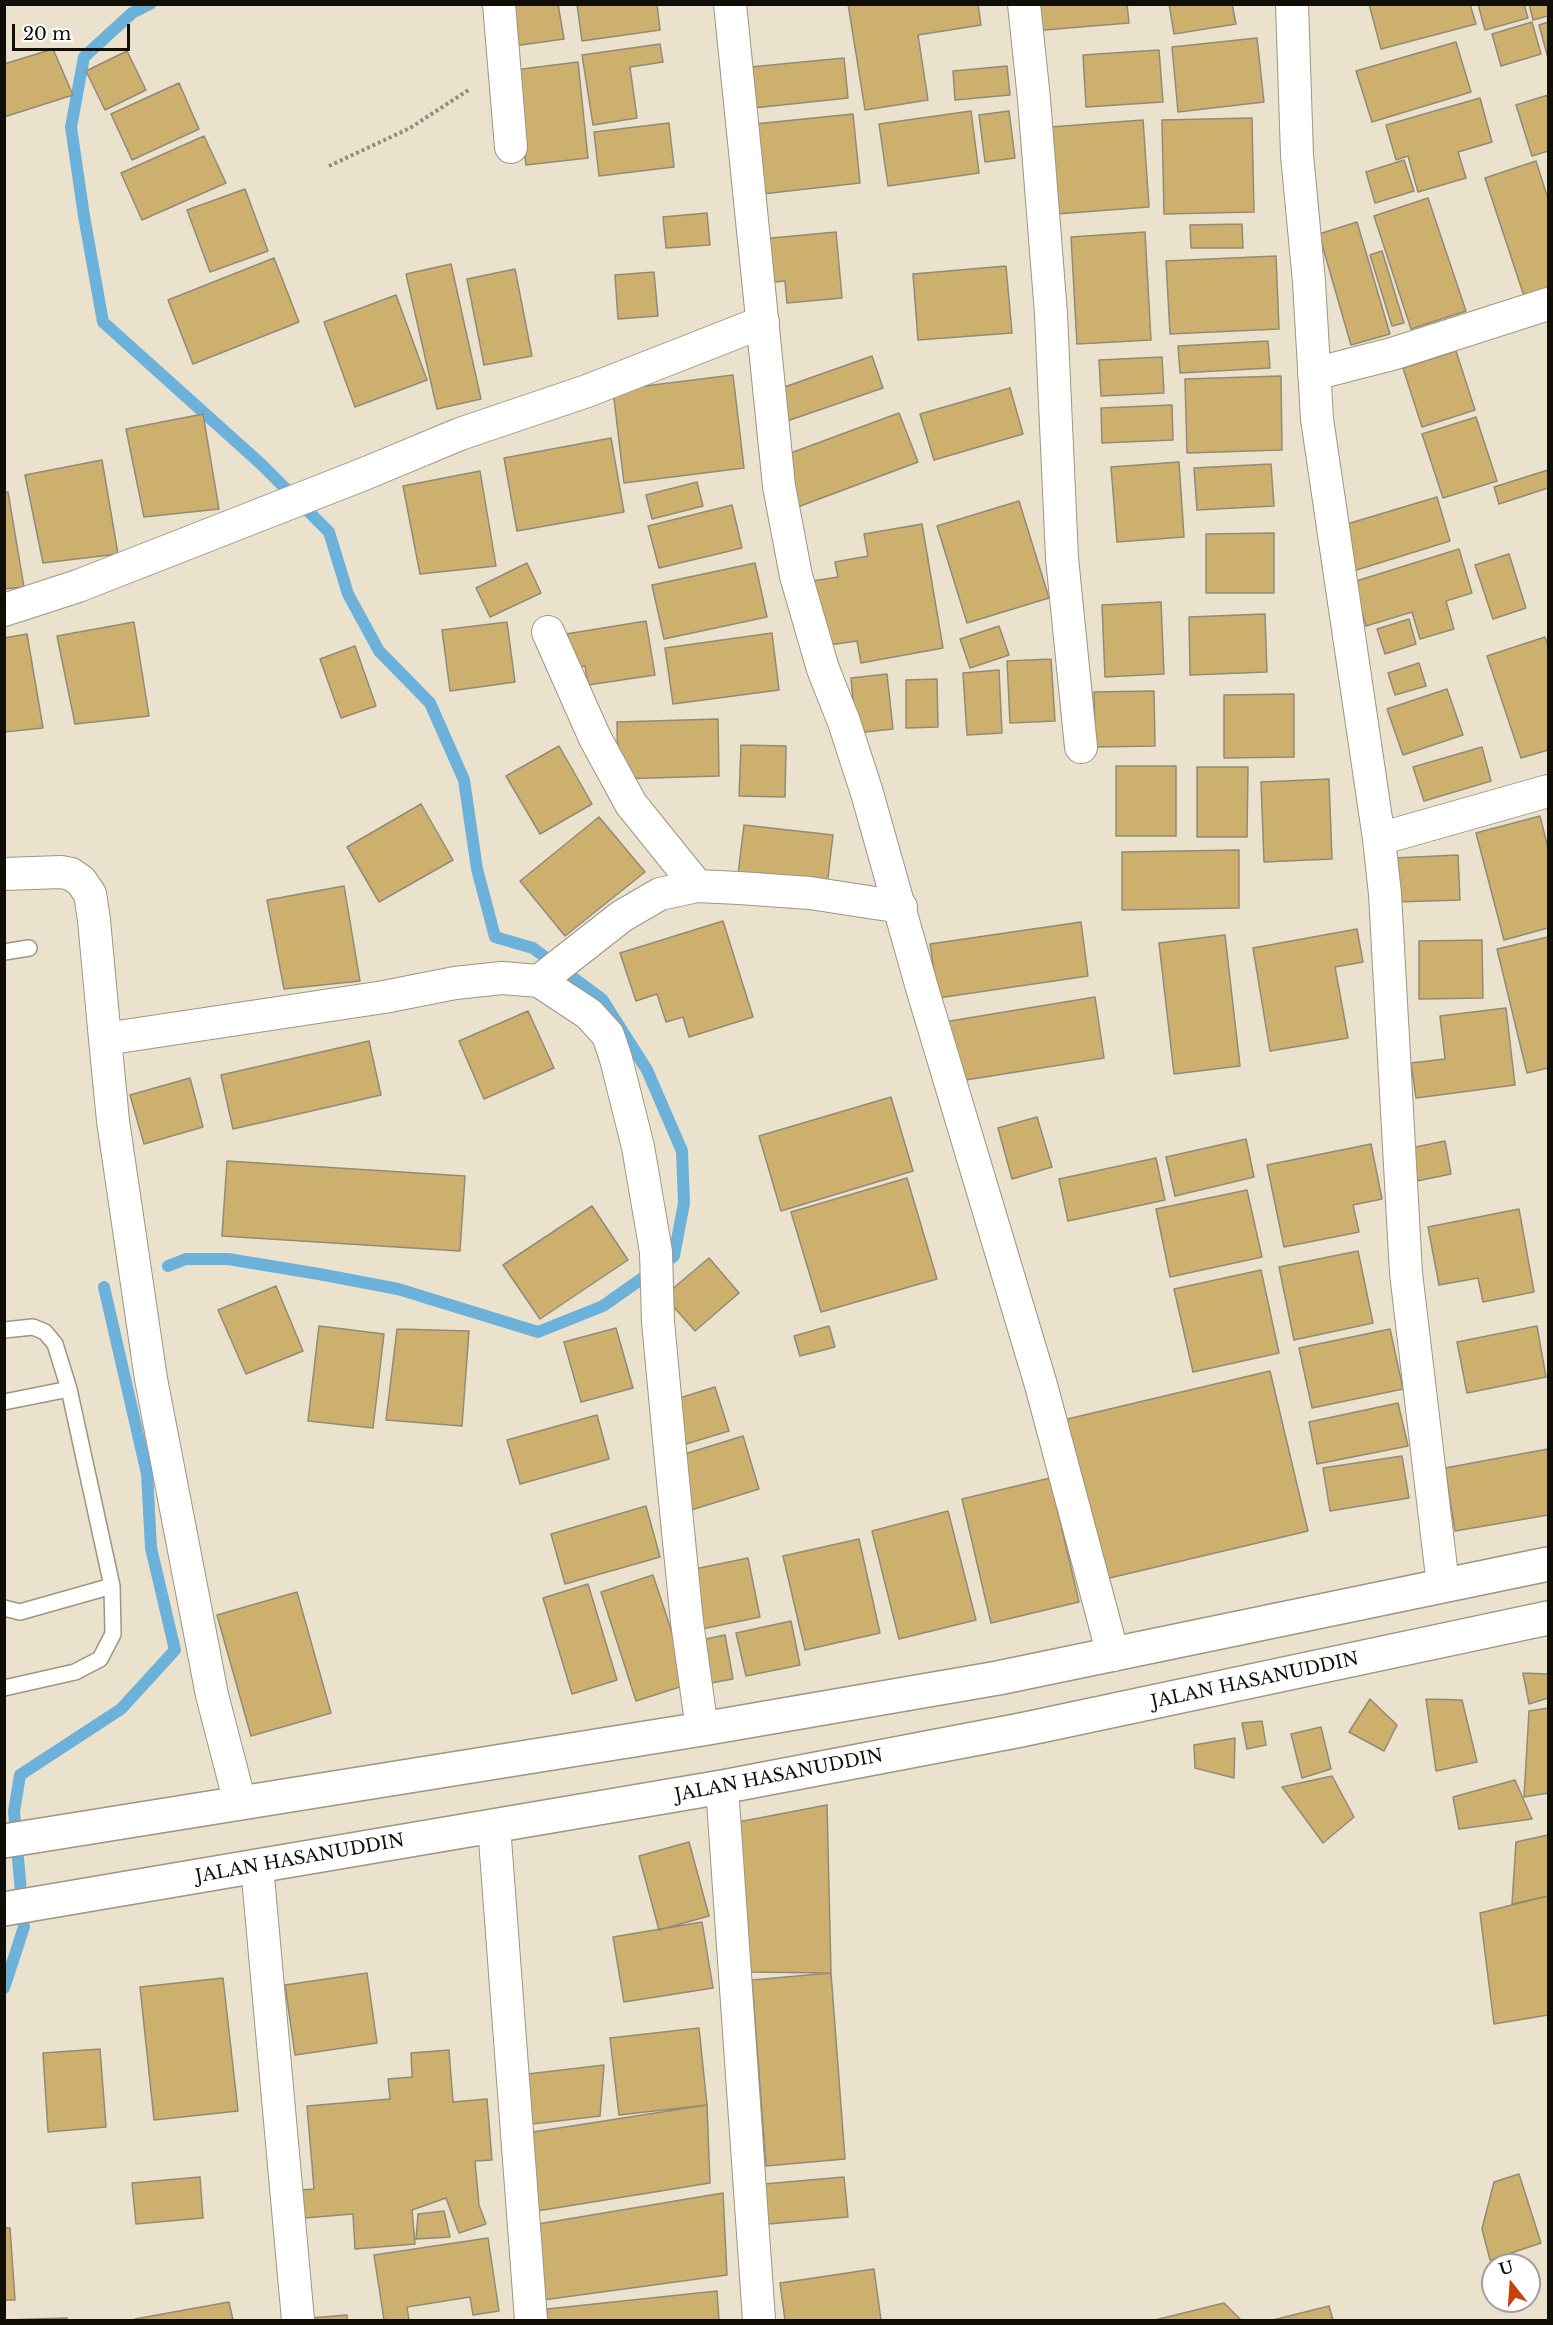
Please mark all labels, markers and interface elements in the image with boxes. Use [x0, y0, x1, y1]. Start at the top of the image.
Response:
scale bar [15, 12, 134, 50]
text: 20 m [23, 23, 71, 45]
street label: JALAN HASANUDDIN [1149, 1648, 1361, 1714]
street label: JALAN HASANUDDIN [673, 1745, 885, 1807]
street label: JALAN HASANUDDIN [194, 1830, 406, 1888]
north arrow [1481, 2253, 1541, 2313]
text: U [1497, 2256, 1516, 2279]

